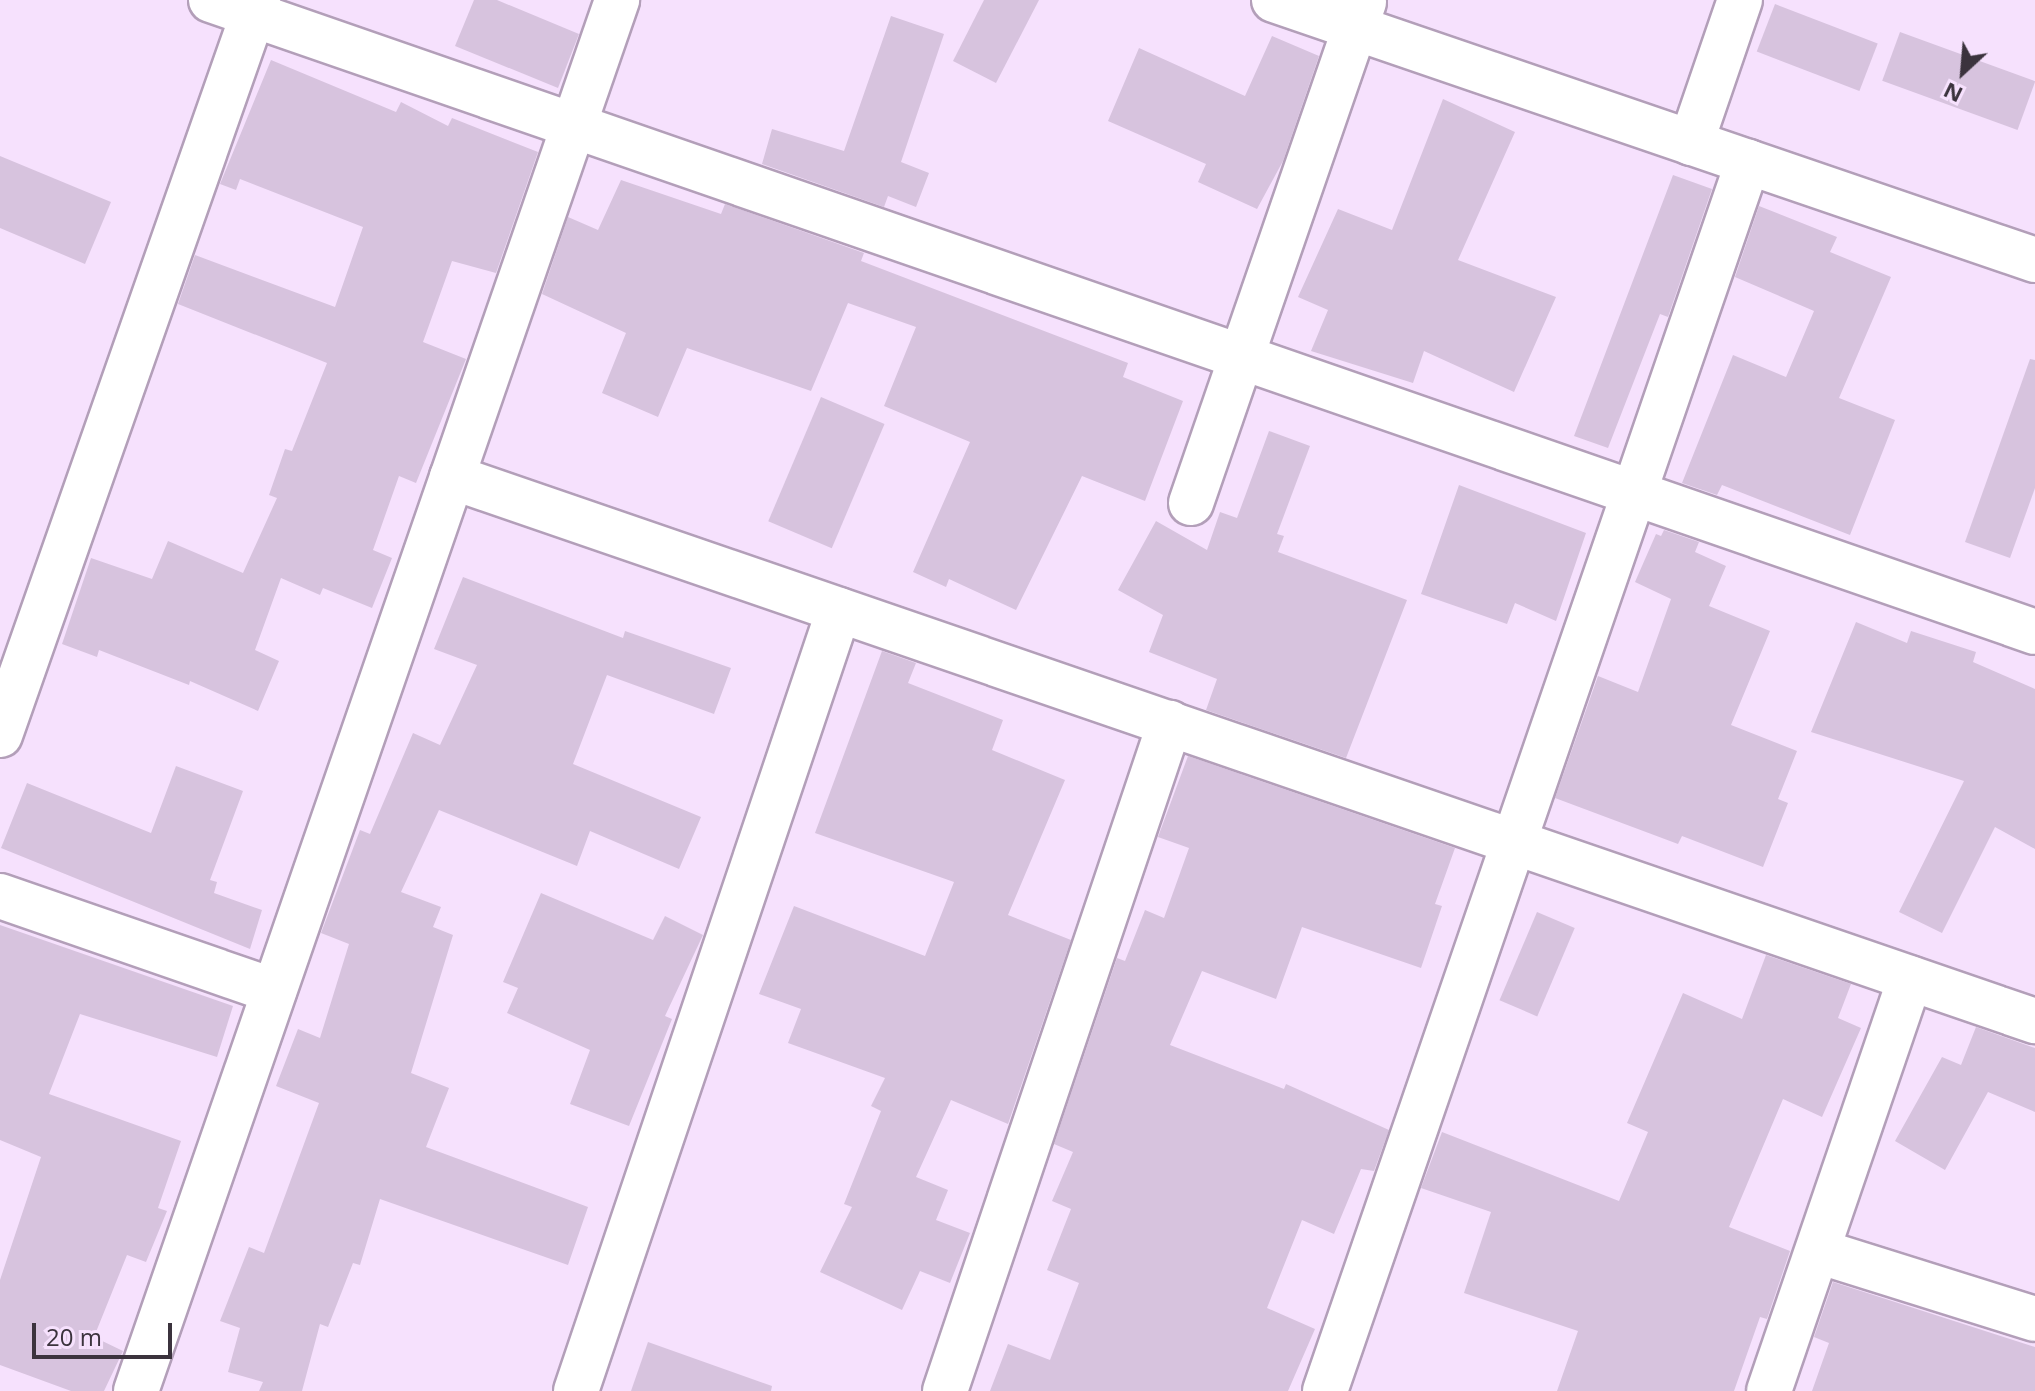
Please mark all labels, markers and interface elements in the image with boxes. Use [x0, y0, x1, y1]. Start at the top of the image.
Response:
north arrow [1923, 32, 2003, 112]
text: N [1938, 76, 1967, 111]
scale bar [36, 1307, 176, 1357]
text: 20 m [46, 1320, 102, 1353]

